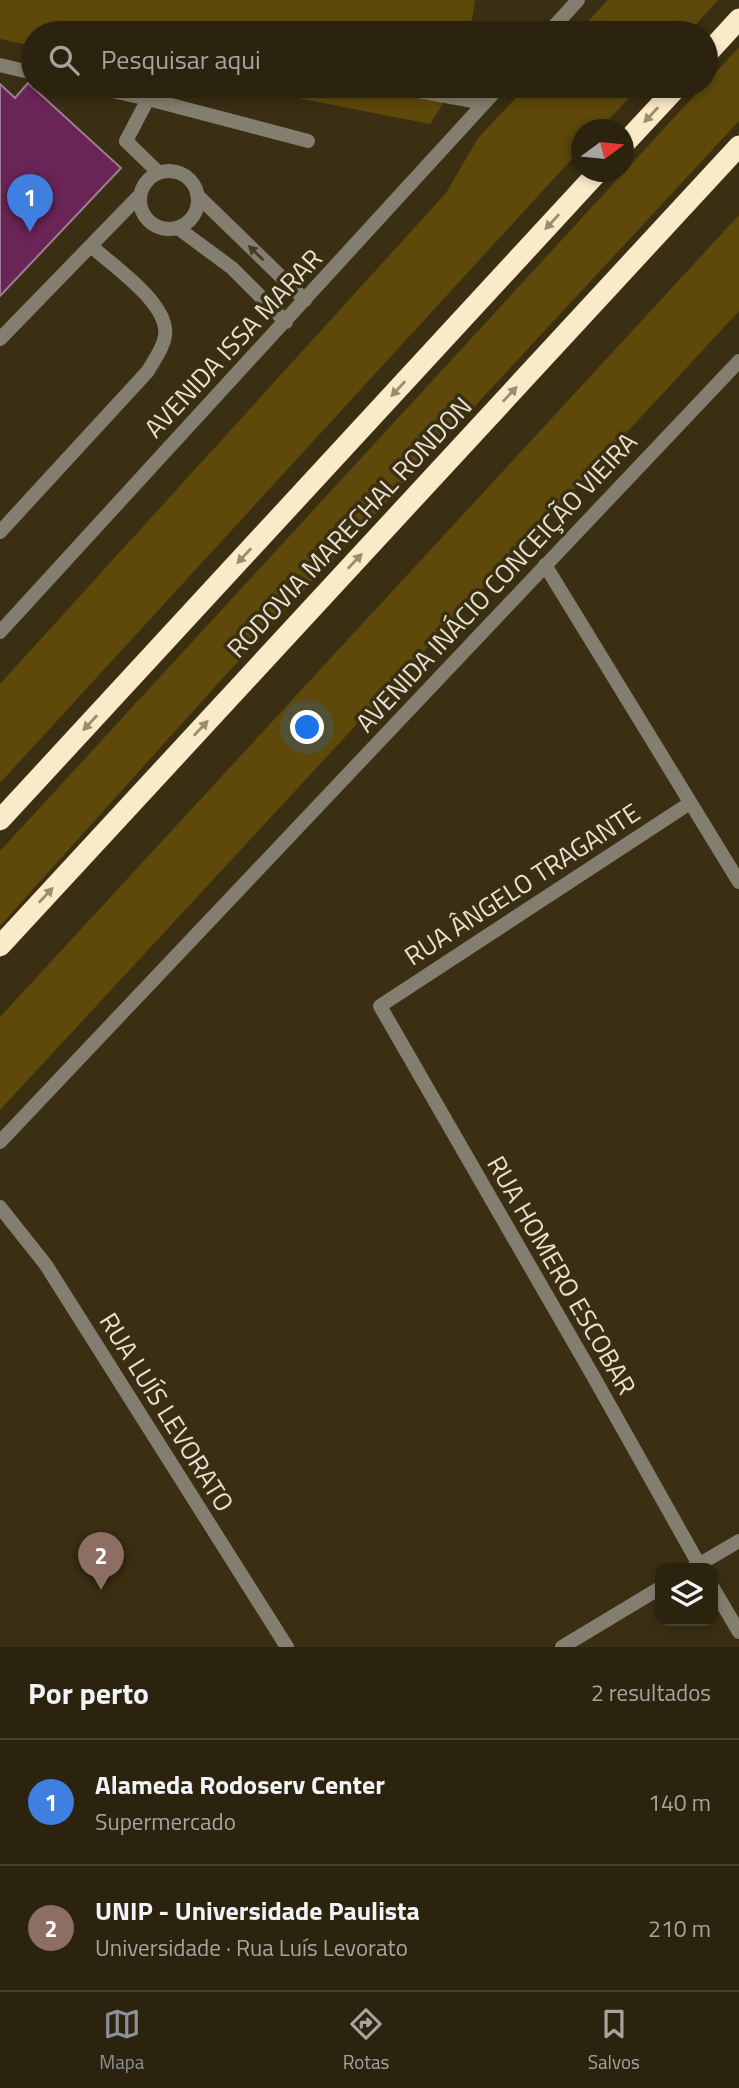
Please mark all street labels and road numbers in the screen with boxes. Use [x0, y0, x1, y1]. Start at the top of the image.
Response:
street label: AVENIDA ISSA MARAR [135, 240, 331, 446]
street label: RODOVIA MARECHAL RONDON [217, 388, 481, 666]
street label: AVENIDA INÁCIO CONCEIÇÃO VIEIRA [346, 423, 646, 741]
street label: RUA ÂNGELO TRAGANTE [397, 793, 647, 975]
street label: RUA HOMERO ESCOBAR [478, 1148, 646, 1402]
street label: RUA LUÍS LEVORATO [90, 1305, 244, 1519]

